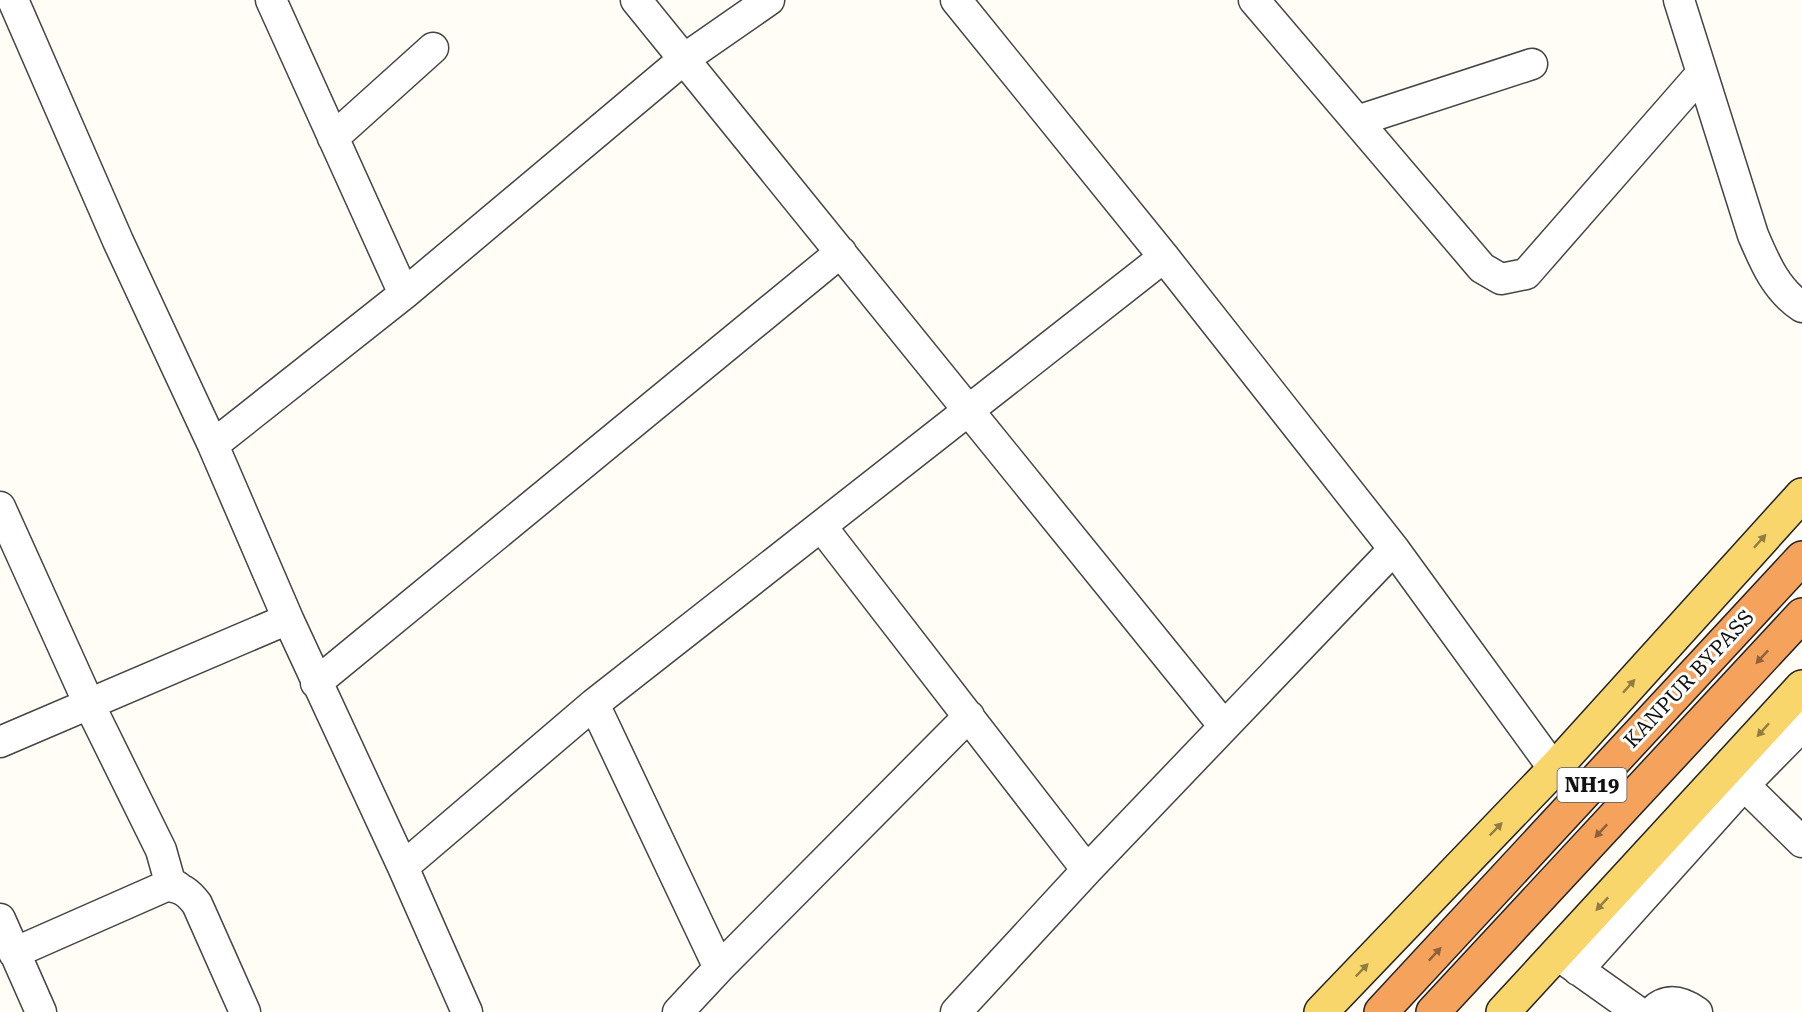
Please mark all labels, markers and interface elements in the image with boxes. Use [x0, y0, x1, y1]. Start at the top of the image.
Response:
one-way arrow [1753, 534, 1767, 549]
street label: KANPUR BYPASS [1619, 605, 1759, 753]
one-way arrow [1755, 650, 1769, 665]
one-way arrow [1622, 679, 1635, 694]
one-way arrow [1756, 723, 1770, 737]
road number: NH19 [1558, 768, 1626, 802]
one-way arrow [1489, 822, 1503, 836]
one-way arrow [1594, 823, 1608, 838]
one-way arrow [1595, 897, 1609, 912]
one-way arrow [1428, 946, 1442, 961]
one-way arrow [1355, 962, 1369, 977]

